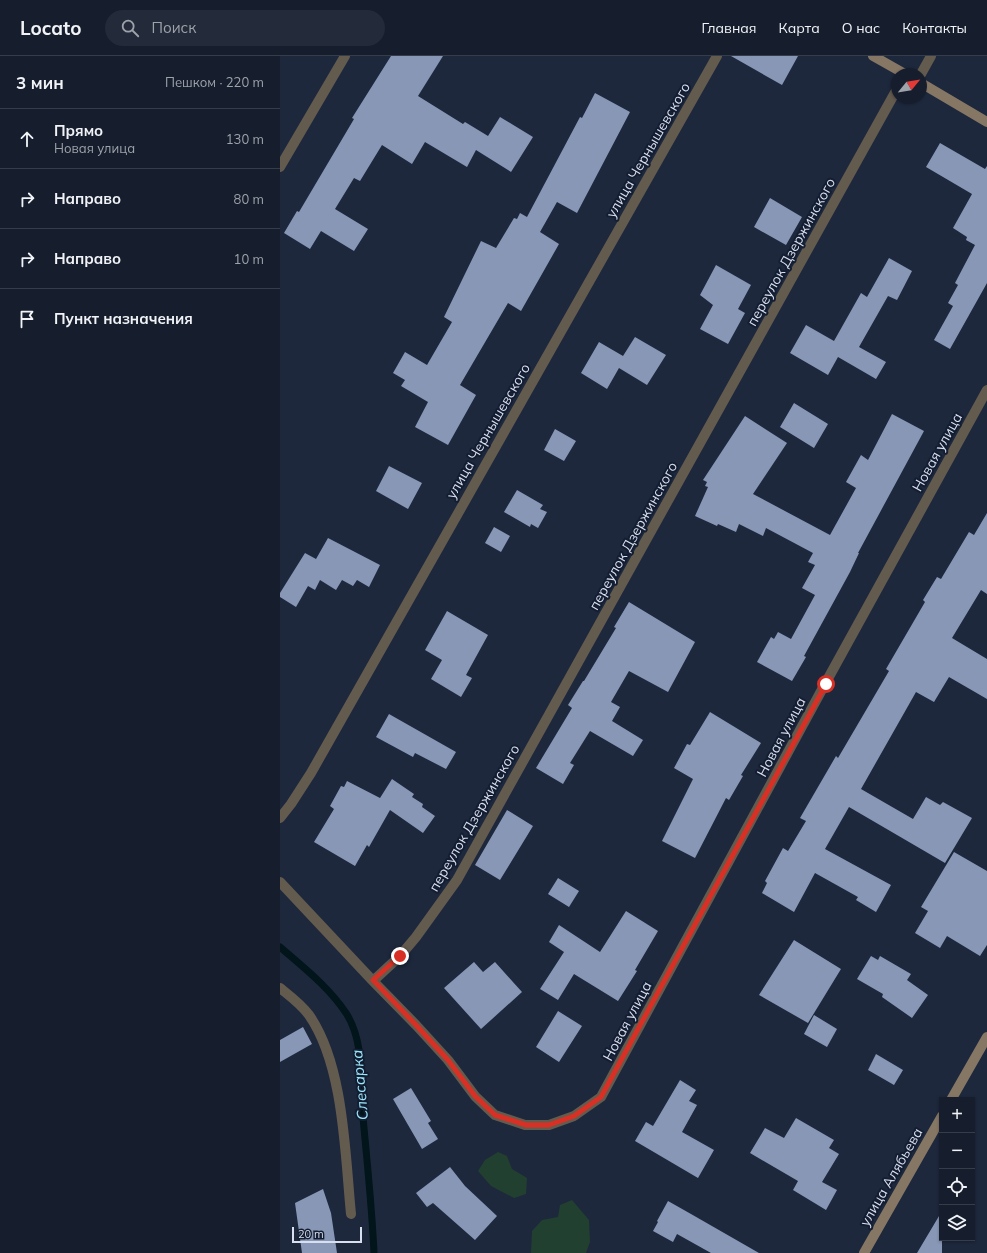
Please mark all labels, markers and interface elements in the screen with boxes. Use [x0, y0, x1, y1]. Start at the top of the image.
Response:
search box [105, 10, 385, 46]
text: Locato [20, 16, 81, 40]
icon: search [119, 17, 141, 39]
text: Поиск [151, 18, 196, 37]
text: Главная [702, 19, 757, 37]
text: Карта [779, 19, 820, 37]
text: О нас [842, 19, 880, 37]
text: Контакты [902, 19, 967, 37]
north arrow [891, 68, 927, 104]
text: 3 мин [16, 72, 64, 93]
text: Пешком · 220 m [165, 74, 264, 90]
street label: улица Чернышевского [602, 79, 694, 221]
text: Прямо [54, 121, 103, 140]
icon: ahead [16, 128, 38, 150]
text: 130 m [226, 131, 264, 147]
text: Новая улица [54, 140, 135, 156]
street label: переулок Дзержинского [743, 175, 839, 329]
icon: right [16, 188, 38, 210]
text: Направо [54, 189, 121, 208]
text: 80 m [234, 191, 264, 207]
icon: right [16, 248, 38, 270]
text: Направо [54, 249, 121, 268]
text: 10 m [234, 251, 264, 267]
icon: arrive [16, 308, 38, 330]
text: Пункт назначения [54, 309, 193, 328]
street label: улица Чернышевского [442, 360, 534, 502]
street label: Новая улица [908, 409, 966, 495]
street label: переулок Дзержинского [585, 459, 681, 613]
route start [817, 675, 835, 693]
street label: Новая улица [753, 694, 809, 780]
street label: переулок Дзержинского [425, 741, 523, 895]
route end [391, 947, 409, 965]
street label: Новая улица [599, 978, 655, 1064]
water label: Слесарка [347, 1049, 372, 1121]
map controls [939, 1097, 975, 1241]
button: + [939, 1097, 975, 1133]
street label: улица Алябьева [856, 1125, 926, 1229]
button: − [939, 1133, 975, 1169]
button: locate [939, 1169, 975, 1205]
button: layers [939, 1205, 975, 1241]
scale bar [292, 1225, 362, 1244]
text: 20 m [298, 1227, 324, 1241]

